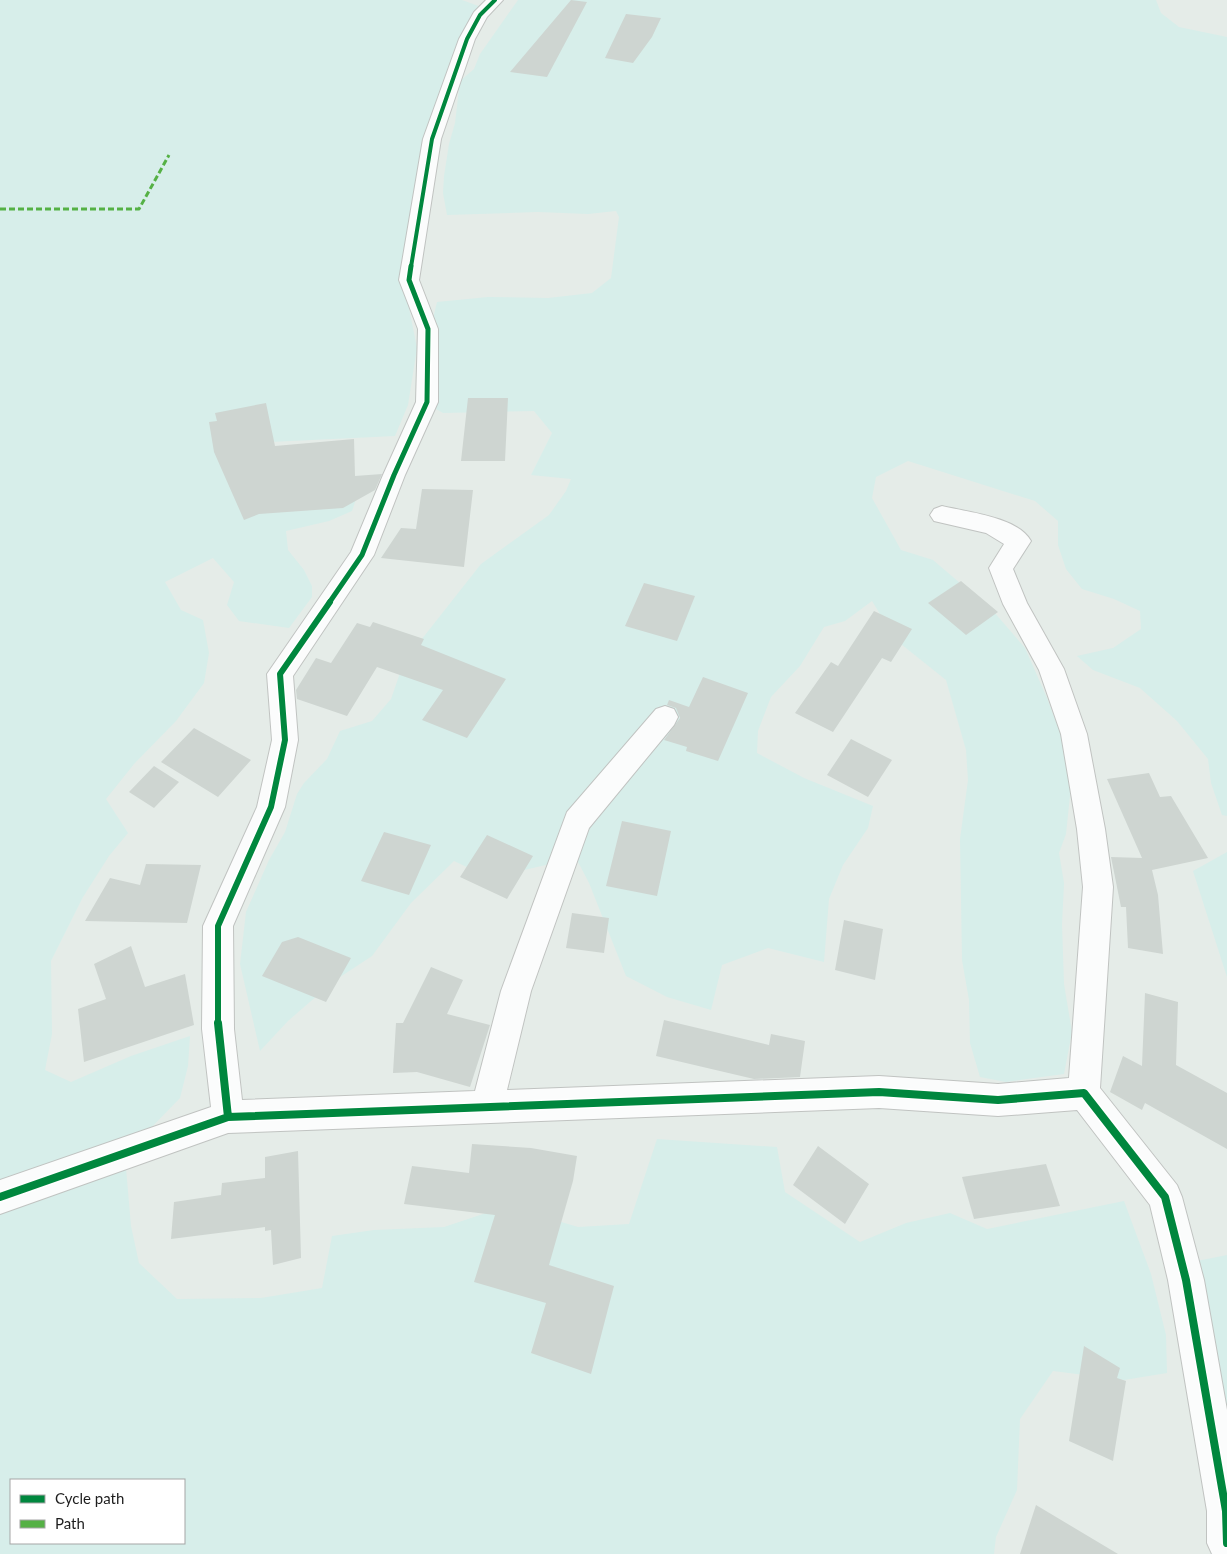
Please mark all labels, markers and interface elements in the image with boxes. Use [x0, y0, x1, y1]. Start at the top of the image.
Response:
legend [10, 1479, 185, 1544]
text: Cycle path [55, 1489, 124, 1507]
text: Path [55, 1514, 85, 1532]

